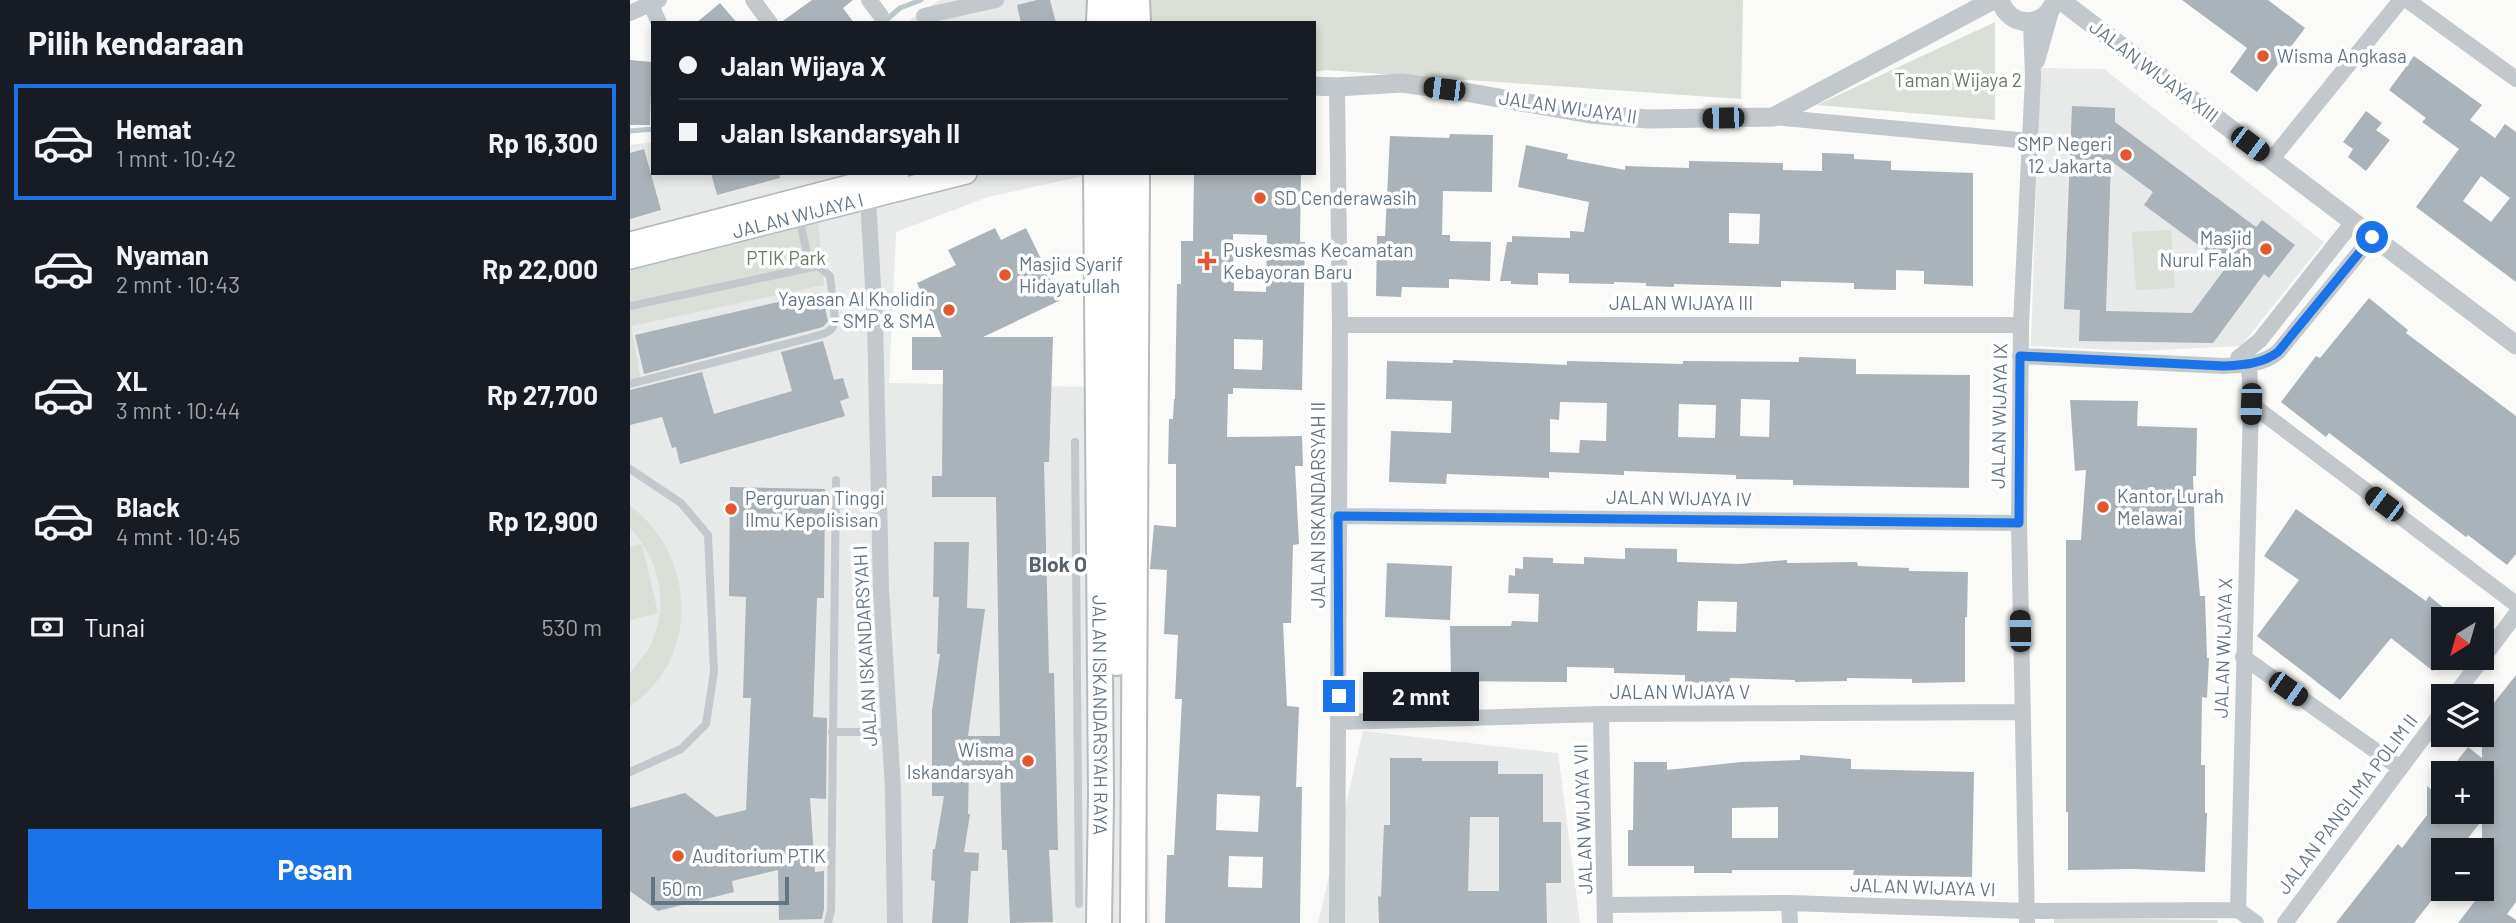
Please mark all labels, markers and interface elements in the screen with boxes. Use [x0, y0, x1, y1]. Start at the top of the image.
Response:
street label: JALAN WIJAYA XIII [2085, 15, 2223, 127]
text: Pilih kendaraan [28, 23, 244, 61]
place label: Wisma Angkasa [2277, 44, 2407, 67]
marker: Wisma Angkasa [2255, 48, 2271, 64]
text: Jalan Wijaya X [721, 50, 886, 81]
park label: Taman Wijaya 2 [1894, 68, 2022, 91]
car [1422, 76, 1467, 102]
street label: JALAN WIJAYA II [1498, 85, 1639, 128]
car [1702, 107, 1745, 129]
icon: car [32, 111, 95, 174]
text: Hemat [116, 113, 192, 144]
text: Jalan Iskandarsyah II [721, 117, 960, 148]
car [2227, 123, 2274, 165]
text: Rp 16,300 [488, 127, 598, 158]
place label: SMP Negeri 12 Jakarta [2017, 132, 2112, 177]
text: 1 mnt · 10:42 [116, 144, 236, 172]
marker: SMP Negeri 12 Jakarta [2118, 147, 2134, 163]
place label: SD Cenderawasih [1274, 186, 1417, 209]
street label: JALAN WIJAYA I [730, 187, 866, 243]
marker: SD Cenderawasih [1252, 190, 1268, 206]
route start [2356, 221, 2388, 253]
place label: Masjid Nurul Falah [2159, 226, 2252, 271]
icon: car [32, 237, 95, 300]
place label: Puskesmas Kecamatan Kebayoran Baru [1223, 238, 1413, 283]
text: Nyaman [116, 239, 209, 270]
marker: Masjid Nurul Falah [2258, 241, 2274, 257]
park label: PTIK Park [746, 246, 826, 269]
marker: Puskesmas Kecamatan Kebayoran Baru [1197, 251, 1217, 271]
place label: Masjid Syarif Hidayatullah [1019, 252, 1123, 297]
text: Rp 22,000 [482, 253, 598, 284]
marker: Masjid Syarif Hidayatullah [997, 267, 1013, 283]
text: 2 mnt · 10:43 [116, 270, 240, 298]
place label: Yayasan Al Kholidin - SMP & SMA [778, 287, 935, 332]
street label: JALAN WIJAYA III [1609, 291, 1753, 314]
marker: Yayasan Al Kholidin - SMP & SMA [941, 302, 957, 318]
street label: JALAN WIJAYA IX [1986, 343, 2011, 489]
icon: car [32, 363, 95, 426]
text: XL [116, 365, 147, 396]
text: Rp 27,700 [487, 379, 598, 410]
car [2240, 383, 2263, 425]
text: 3 mnt · 10:44 [116, 396, 240, 424]
street label: JALAN ISKANDARSYAH II [1306, 402, 1329, 608]
car [2361, 483, 2408, 525]
place label: Kantor Lurah Melawai [2117, 484, 2224, 529]
street label: JALAN WIJAYA IV [1606, 485, 1752, 510]
place label: Perguruan Tinggi Ilmu Kepolisisan [745, 486, 885, 531]
icon: car [32, 489, 95, 552]
text: Black [116, 491, 180, 522]
marker: Kantor Lurah Melawai [2095, 499, 2111, 515]
marker: Perguruan Tinggi Ilmu Kepolisisan [723, 501, 739, 517]
text: Rp 12,900 [488, 505, 598, 536]
text: 4 mnt · 10:45 [116, 522, 240, 550]
street label: JALAN ISKANDARSYAH I [848, 545, 881, 747]
district label: Blok O [1029, 551, 1087, 576]
street label: JALAN WIJAYA X [2209, 577, 2236, 719]
street label: JALAN ISKANDARSYAH RAYA [1088, 595, 1113, 835]
north arrow [2431, 607, 2494, 670]
map controls [2431, 607, 2494, 901]
icon: cash [28, 608, 66, 646]
car [2010, 610, 2031, 652]
text: Tunai [84, 611, 146, 642]
text: 530 m [542, 613, 602, 641]
car [2265, 668, 2312, 710]
callout: 2 mnt [1364, 672, 1479, 720]
route end [1323, 680, 1355, 712]
street label: JALAN WIJAYA V [1610, 680, 1750, 703]
text: 2 mnt [1392, 682, 1450, 710]
button: layers [2431, 684, 2494, 747]
street label: JALAN PANGLIMA POLIM II [2271, 709, 2422, 898]
place label: Wisma Iskandarsyah [907, 738, 1014, 783]
street label: JALAN WIJAYA VII [1568, 743, 1597, 895]
marker: Wisma Iskandarsyah [1020, 753, 1036, 769]
button: + [2431, 761, 2494, 824]
button: Pesan [28, 829, 602, 909]
button: − [2431, 838, 2494, 901]
place label: Auditorium PTIK [692, 844, 826, 867]
marker: Auditorium PTIK [670, 848, 686, 864]
street label: JALAN WIJAYA VI [1850, 872, 1996, 901]
scale bar [651, 874, 789, 906]
text: 50 m [662, 877, 702, 900]

